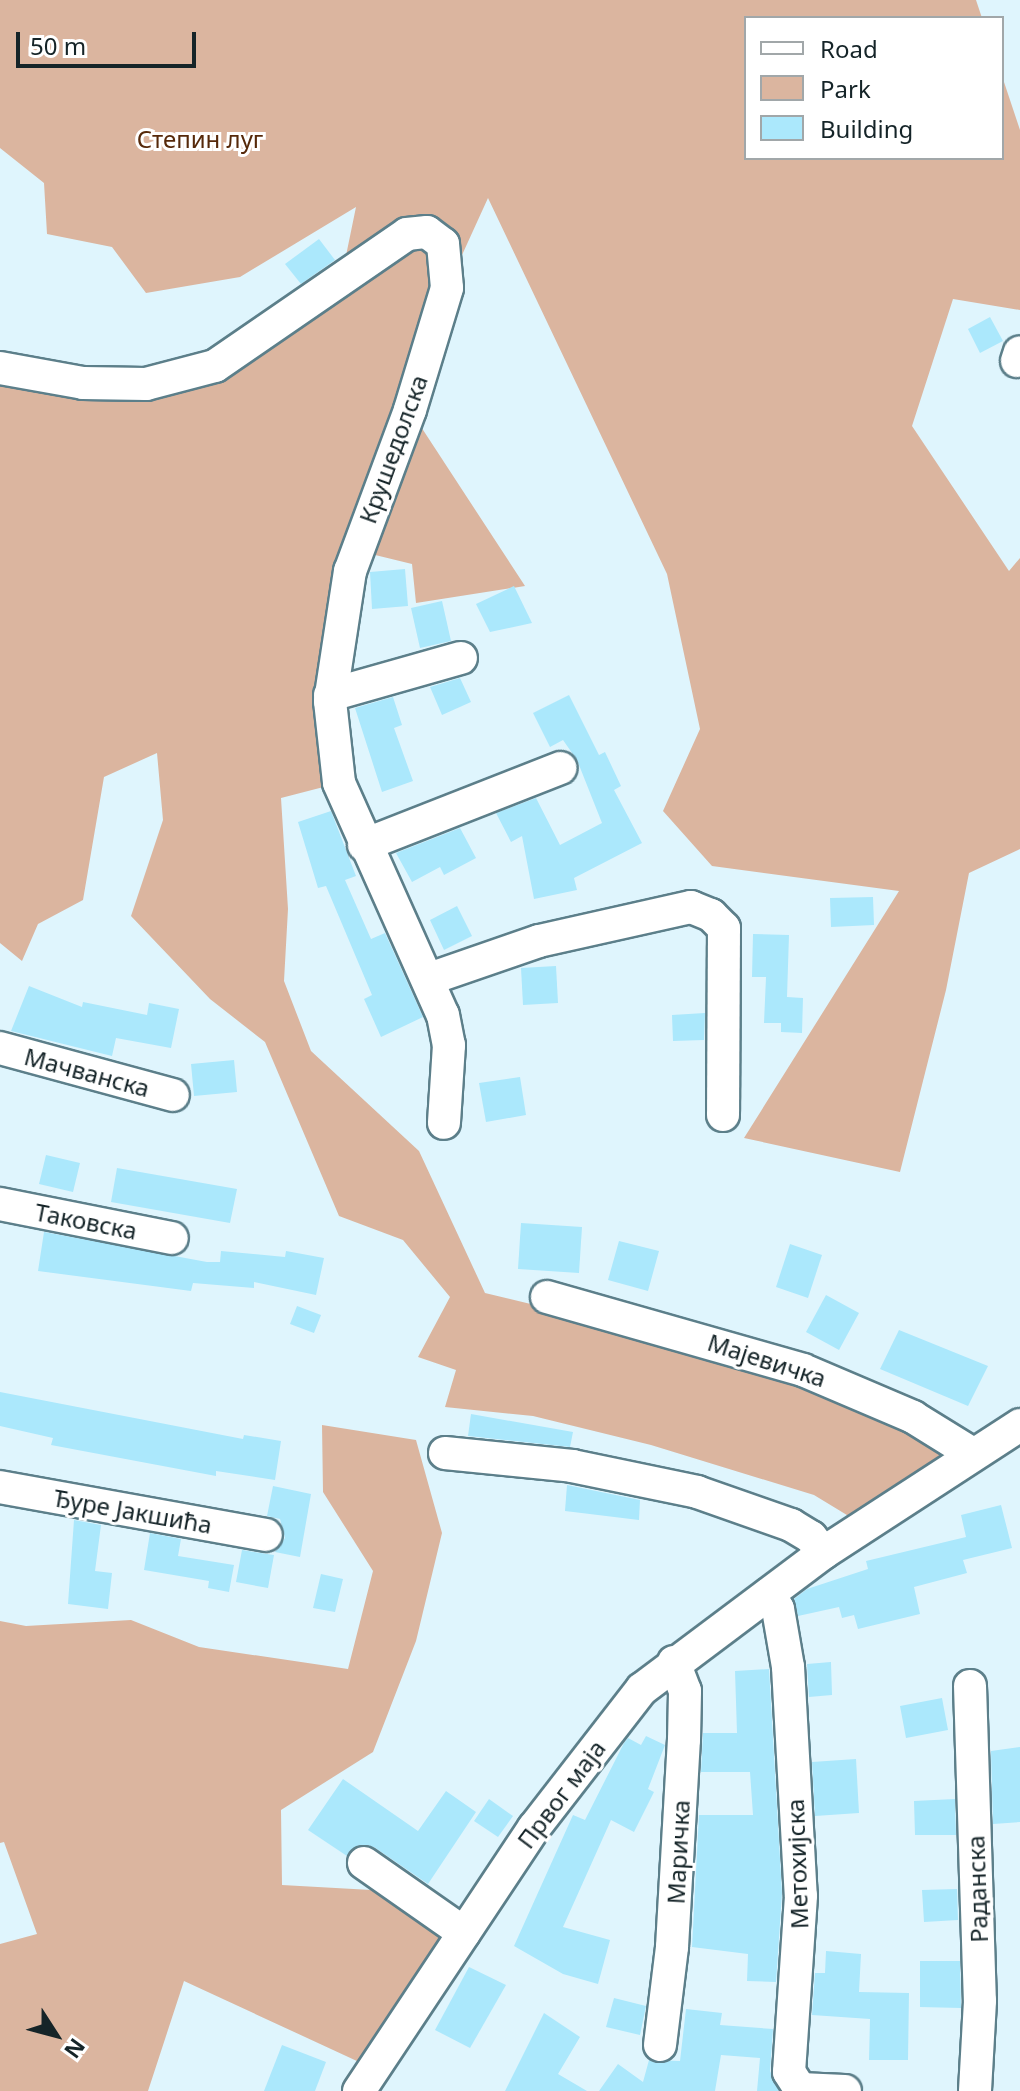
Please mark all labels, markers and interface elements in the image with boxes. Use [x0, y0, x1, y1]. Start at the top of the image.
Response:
scale bar [20, 16, 200, 66]
legend [744, 16, 1004, 160]
text: 50 m [30, 29, 86, 62]
text: Road [820, 32, 878, 65]
text: Park [820, 72, 871, 105]
text: Building [820, 112, 913, 145]
park label: Степин луг [137, 125, 263, 153]
street label: Крушедолска [353, 371, 433, 527]
street label: Мачванска [21, 1041, 153, 1103]
street label: Таковска [33, 1197, 139, 1245]
street label: Мајевичка [704, 1327, 830, 1393]
street label: Ђуре Јакшића [52, 1483, 214, 1539]
street label: Првог маја [511, 1734, 611, 1854]
street label: Метохијска [780, 1798, 814, 1930]
street label: Маричка [661, 1799, 695, 1905]
street label: Раданска [961, 1835, 993, 1943]
north arrow [16, 1995, 96, 2075]
text: N [58, 2033, 93, 2065]

